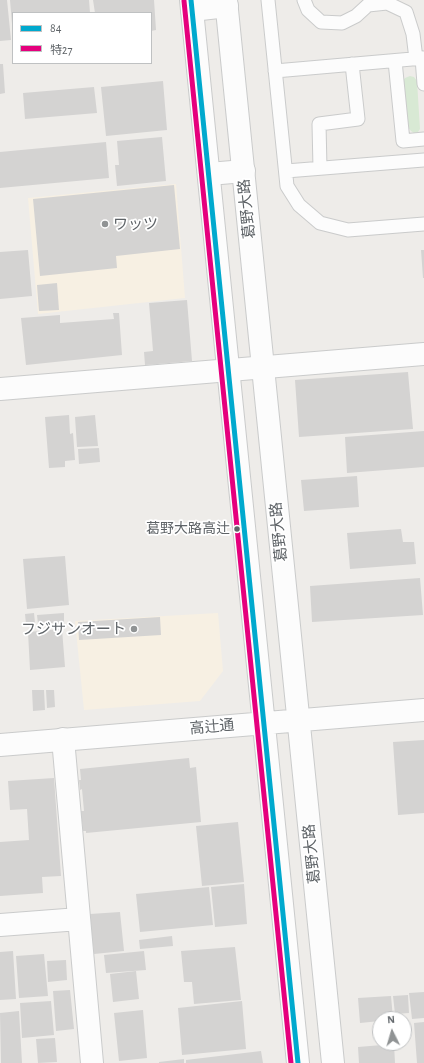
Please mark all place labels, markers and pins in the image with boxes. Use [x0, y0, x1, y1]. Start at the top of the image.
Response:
place label: ワッツ [113, 215, 158, 233]
marker: ワッツ [100, 219, 110, 229]
place label: 葛野大路高辻 [146, 521, 230, 537]
marker: 葛野大路高辻 [232, 524, 242, 534]
place label: フジサンオート [21, 620, 126, 638]
marker: フジサンオート [129, 624, 139, 634]

